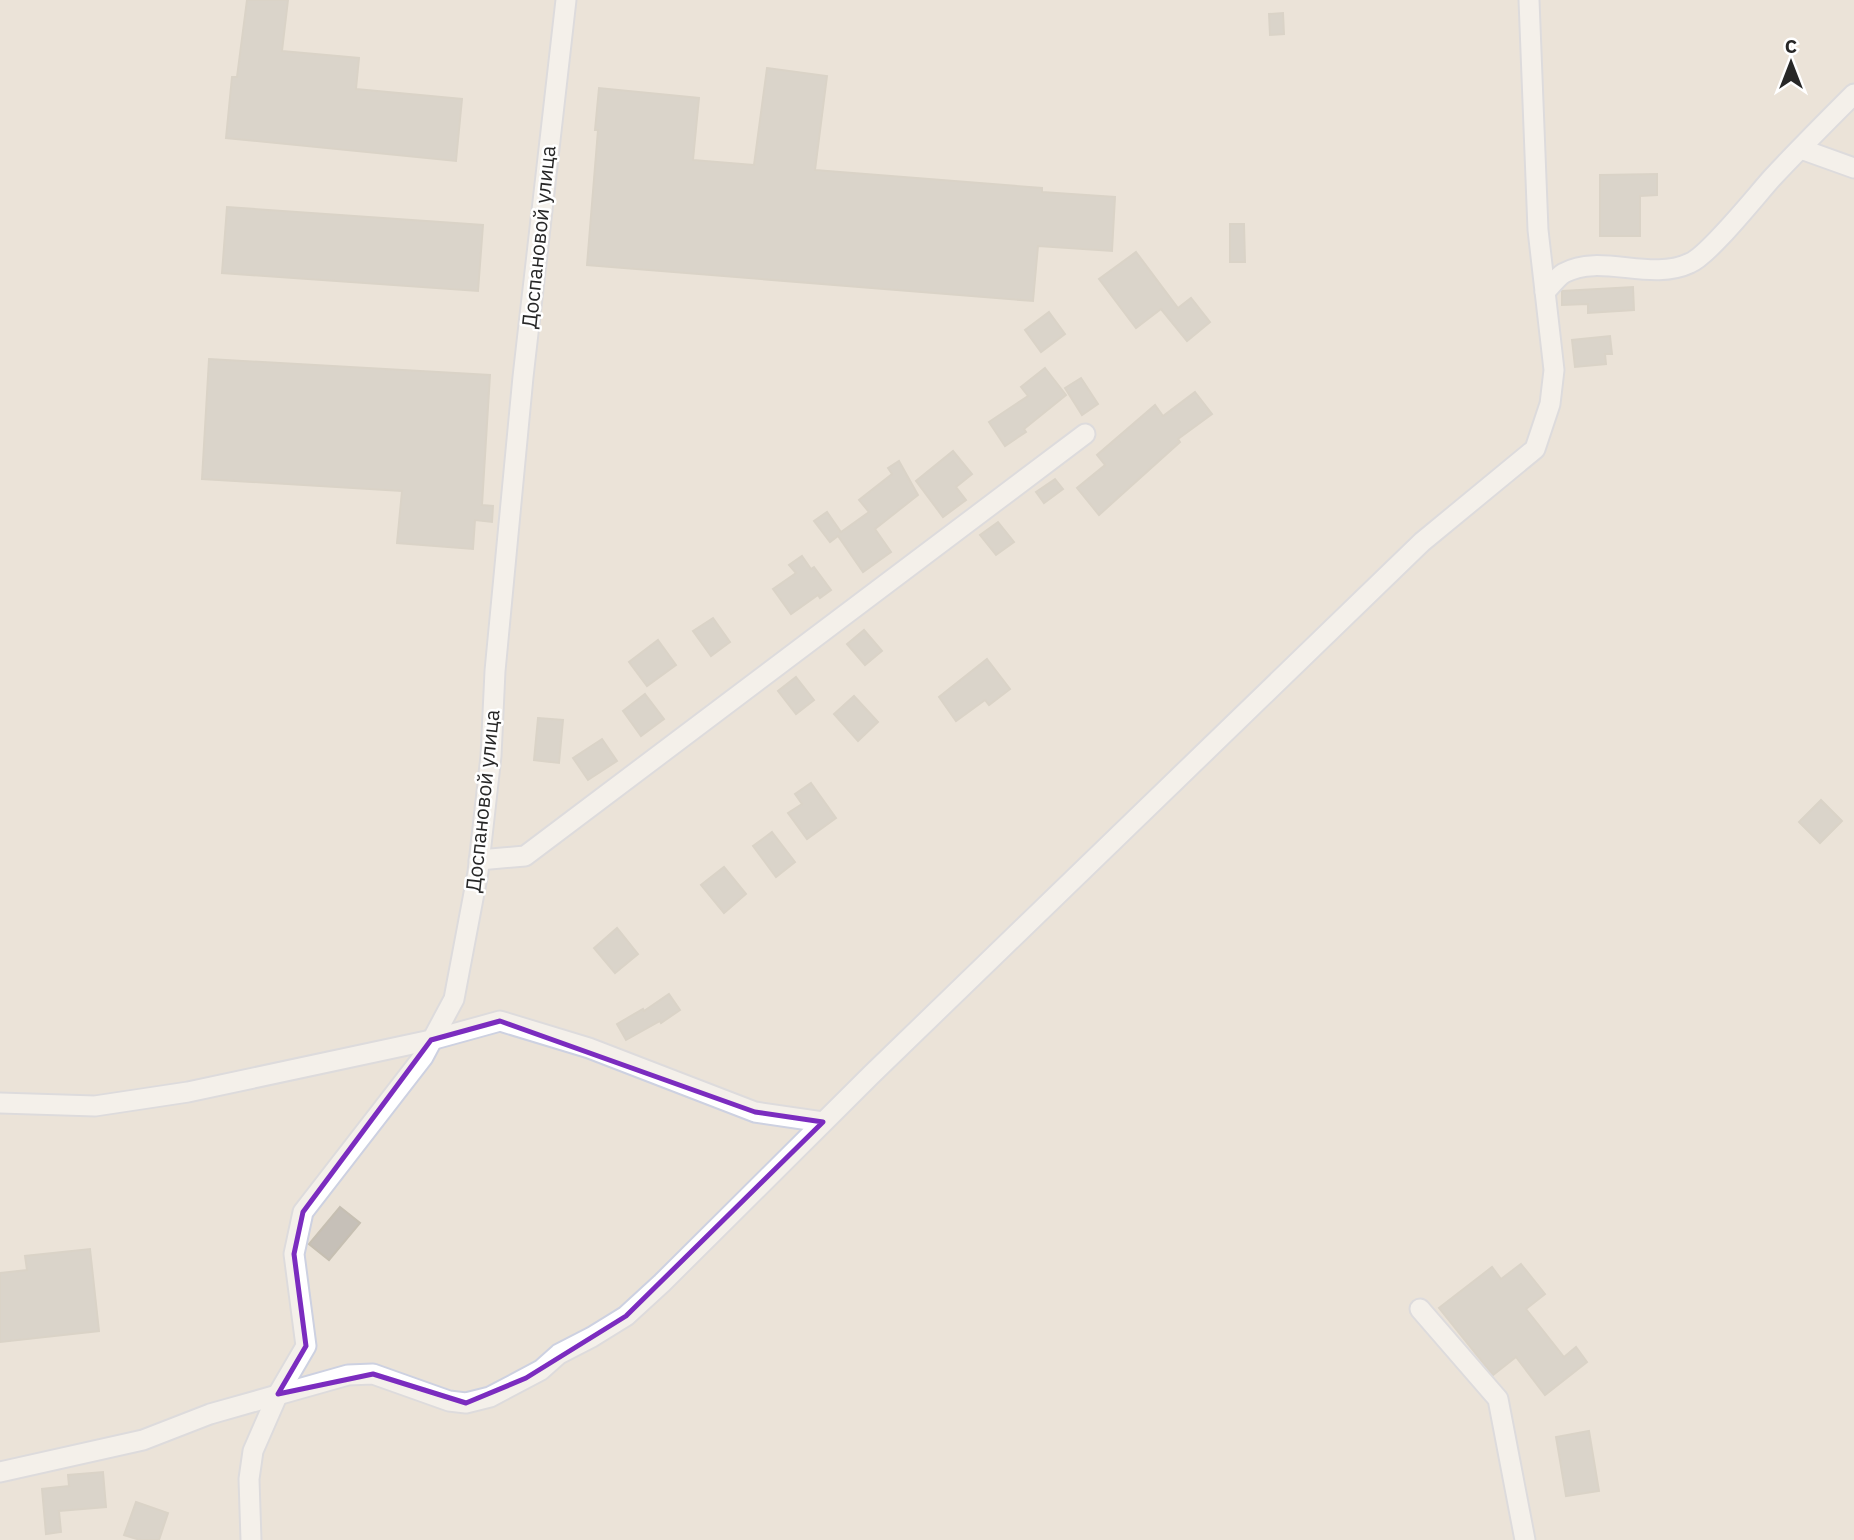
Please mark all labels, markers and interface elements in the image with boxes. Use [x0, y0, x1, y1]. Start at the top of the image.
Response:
north arrow [1756, 28, 1826, 98]
text: С [1785, 34, 1797, 58]
street label: Доспановой улица [514, 144, 562, 330]
street label: Доспановой улица [458, 708, 506, 894]

